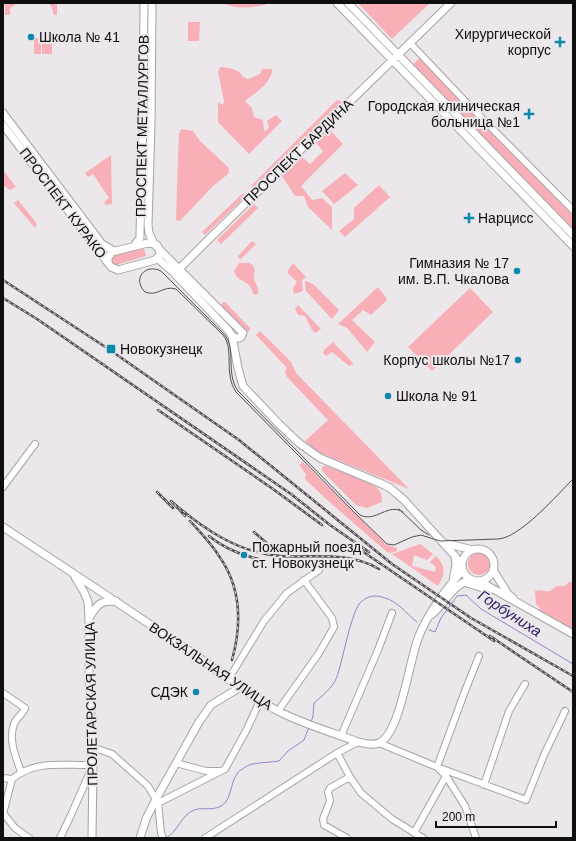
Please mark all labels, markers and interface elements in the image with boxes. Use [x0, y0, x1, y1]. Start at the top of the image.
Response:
place label: Хирургической корпус [455, 26, 551, 58]
place label: Школа № 41 [39, 29, 120, 45]
marker: Школа № 41 [26, 32, 36, 42]
street label: ПРОСПЕКТ МЕТАЛЛУРГОВ [132, 35, 152, 217]
marker: Хирургической корпус [554, 36, 566, 48]
street label: ПРОСПЕКТ БАРДИНА [240, 95, 356, 208]
place label: Городская клиническая больница №1 [368, 98, 520, 130]
marker: Городская клиническая больница №1 [523, 108, 535, 120]
street label: ПРОСПЕКТ КУРАКО [16, 145, 110, 261]
place label: Нарцисс [478, 210, 534, 226]
marker: Нарцисс [463, 212, 475, 224]
place label: Гимназия № 17 им. В.П. Чкалова [398, 255, 509, 287]
marker: Гимназия № 17 им. В.П. Чкалова [512, 266, 522, 276]
place label: Новокузнецк [120, 341, 203, 357]
marker: Новокузнецк [105, 343, 117, 355]
place label: Корпус школы №17 [383, 352, 510, 368]
marker: Корпус школы №17 [513, 355, 523, 365]
place label: Школа № 91 [396, 388, 477, 404]
marker: Школа № 91 [383, 391, 393, 401]
place label: Пожарный поезд ст. Новокузнецк [252, 539, 361, 571]
marker: Пожарный поезд ст. Новокузнецк [239, 550, 249, 560]
water label: Горбуниха [475, 586, 545, 640]
street label: ВОКЗАЛЬНАЯ УЛИЦА [146, 619, 276, 714]
street label: ПРОЛЕТАРСКАЯ УЛИЦА [82, 621, 100, 786]
place label: СДЭК [150, 684, 189, 700]
marker: СДЭК [191, 687, 201, 697]
scale bar [436, 803, 556, 829]
text: 200 m [442, 810, 475, 824]

